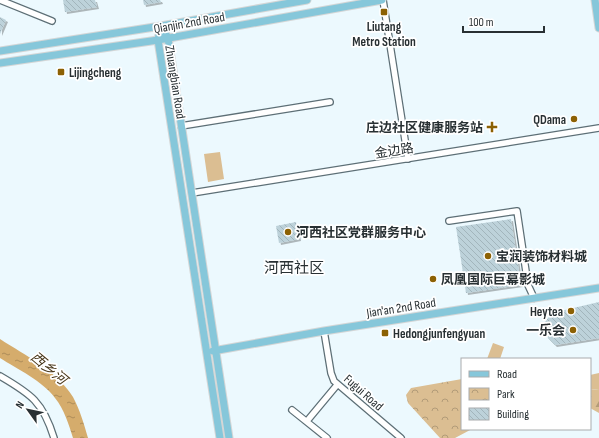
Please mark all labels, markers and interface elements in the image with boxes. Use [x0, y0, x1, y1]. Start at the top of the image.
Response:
marker: Liutang Metro Station [379, 7, 389, 17]
scale bar [463, 8, 544, 34]
street label: Qianjin 2nd Road [152, 9, 226, 37]
text: 100 m [469, 15, 494, 30]
place label: Liutang Metro Station [352, 19, 416, 50]
street label: Zhuangbian Road [161, 44, 189, 120]
place label: Lijingcheng [69, 65, 122, 81]
marker: Lijingcheng [56, 67, 66, 77]
place label: QDama [533, 112, 566, 128]
marker: QDama [569, 114, 579, 124]
place label: 庄边社区健康服务站 [366, 120, 483, 136]
marker: 庄边社区健康服务站 [486, 121, 498, 133]
street label: 金边路 [374, 140, 415, 162]
place label: 河西社区党群服务中心 [296, 225, 426, 241]
marker: 河西社区党群服务中心 [283, 227, 293, 237]
place label: 宝润装饰材料城 [496, 249, 587, 265]
marker: 宝润装饰材料城 [483, 251, 493, 261]
district label: 河西社区 [264, 259, 324, 278]
place label: 凤凰国际巨幕影城 [441, 272, 545, 288]
marker: 凤凰国际巨幕影城 [428, 274, 438, 284]
street label: Jian'an 2nd Road [364, 295, 437, 322]
place label: Heytea [530, 304, 563, 320]
marker: Heytea [566, 306, 576, 316]
place label: 一乐会 [526, 323, 565, 339]
marker: 一乐会 [568, 325, 578, 335]
place label: Hedongjunfengyuan [393, 326, 485, 342]
marker: Hedongjunfengyuan [380, 328, 390, 338]
water label: 西乡河 [27, 348, 73, 390]
legend [461, 358, 591, 430]
text: Road [497, 367, 517, 382]
street label: Fugui Road [340, 371, 386, 414]
text: Park [497, 387, 515, 402]
north arrow [8, 390, 48, 430]
text: N [13, 399, 27, 411]
text: Building [497, 407, 529, 422]

